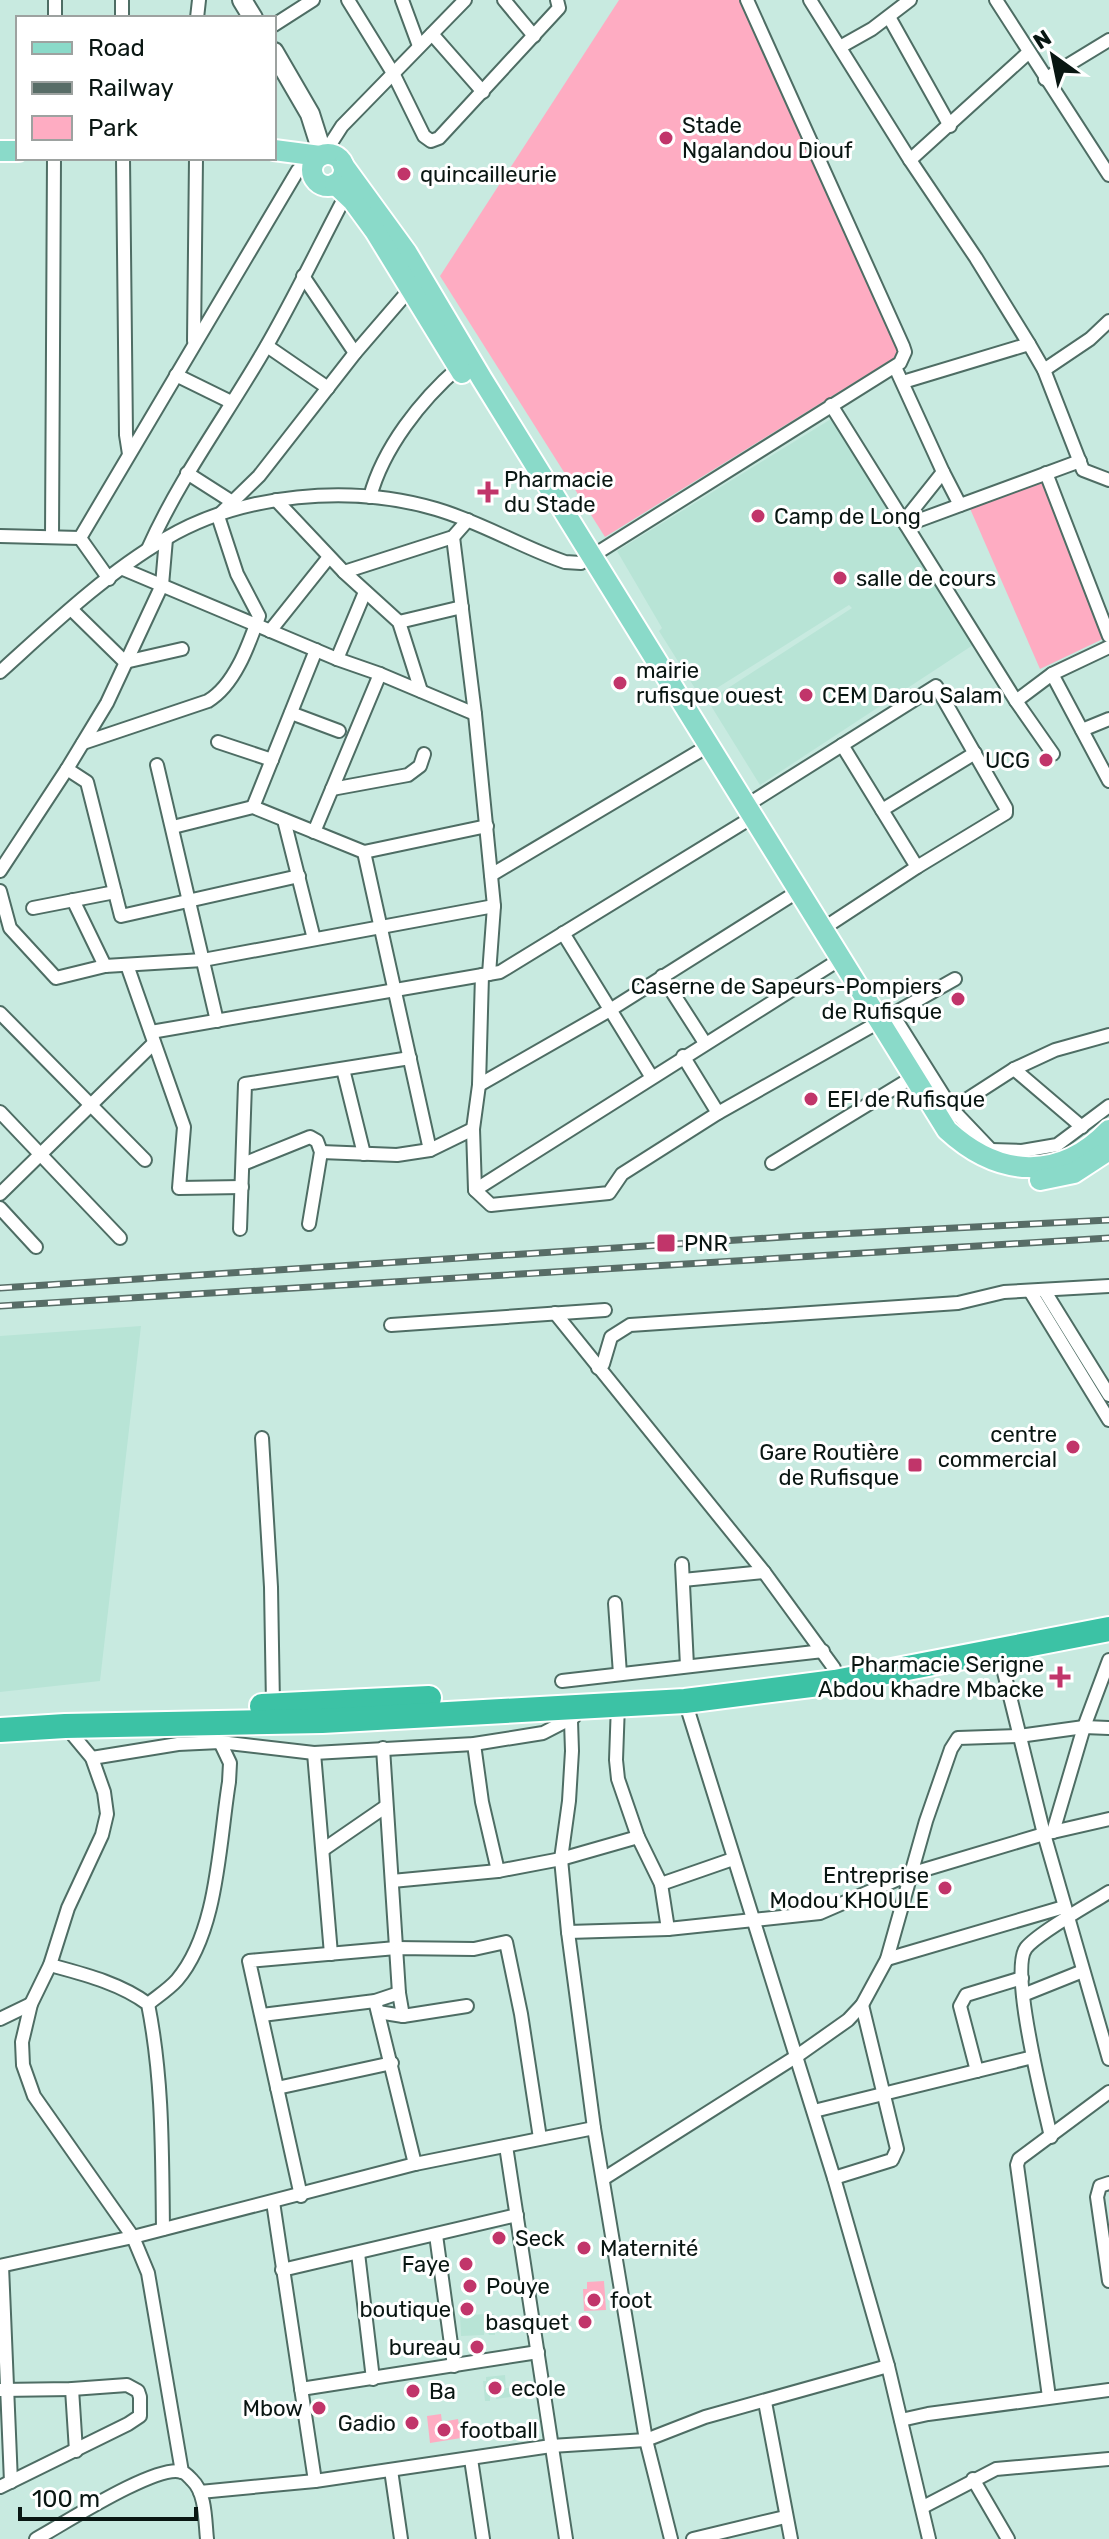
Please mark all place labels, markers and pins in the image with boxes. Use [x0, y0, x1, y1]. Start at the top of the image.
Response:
place label: Stade Ngalandou Diouf [682, 112, 853, 164]
marker: Stade Ngalandou Diouf [657, 129, 675, 147]
place label: quincailleurie [420, 161, 557, 188]
marker: quincailleurie [395, 165, 413, 183]
place label: Pharmacie du Stade [504, 466, 614, 518]
marker: Pharmacie du Stade [479, 483, 497, 501]
place label: Camp de Long [774, 503, 921, 530]
marker: Camp de Long [749, 507, 767, 525]
place label: salle de cours [856, 565, 996, 592]
marker: salle de cours [831, 569, 849, 587]
place label: mairie rufisque ouest [636, 657, 783, 709]
marker: mairie rufisque ouest [611, 674, 629, 692]
place label: CEM Darou Salam [822, 682, 1002, 709]
marker: CEM Darou Salam [797, 686, 815, 704]
place label: UCG [985, 747, 1030, 774]
marker: UCG [1037, 751, 1055, 769]
place label: Caserne de Sapeurs-Pompiers de Rufisque [631, 973, 942, 1025]
marker: Caserne de Sapeurs-Pompiers de Rufisque [949, 990, 967, 1008]
place label: EFI de Rufisque [827, 1086, 985, 1113]
marker: EFI de Rufisque [802, 1090, 820, 1108]
place label: PNR [684, 1230, 728, 1257]
marker: PNR [655, 1232, 677, 1254]
place label: centre commercial [938, 1421, 1057, 1473]
marker: centre commercial [1064, 1438, 1082, 1456]
place label: Gare Routière de Rufisque [759, 1439, 899, 1491]
marker: Gare Routière de Rufisque [906, 1456, 924, 1474]
place label: Pharmacie Serigne Abdou khadre Mbacke [818, 1651, 1044, 1703]
marker: Pharmacie Serigne Abdou khadre Mbacke [1051, 1668, 1069, 1686]
place label: Entreprise Modou KHOULE [770, 1862, 929, 1914]
marker: Entreprise Modou KHOULE [936, 1879, 954, 1897]
place label: Seck [515, 2225, 565, 2252]
marker: Seck [490, 2229, 508, 2247]
place label: Maternité [600, 2235, 698, 2262]
marker: Maternité [575, 2239, 593, 2257]
place label: Faye [402, 2251, 450, 2278]
marker: Faye [457, 2255, 475, 2273]
place label: Pouye [486, 2273, 550, 2300]
marker: Pouye [461, 2277, 479, 2295]
place label: foot [610, 2287, 652, 2314]
marker: foot [585, 2291, 603, 2309]
place label: boutique [359, 2296, 451, 2323]
marker: boutique [458, 2300, 476, 2318]
place label: basquet [485, 2309, 569, 2336]
marker: basquet [576, 2313, 594, 2331]
place label: bureau [389, 2334, 461, 2361]
marker: bureau [468, 2338, 486, 2356]
place label: ecole [511, 2375, 566, 2402]
place label: Ba [429, 2378, 456, 2405]
marker: ecole [486, 2379, 504, 2397]
marker: Ba [404, 2382, 422, 2400]
place label: Mbow [242, 2395, 303, 2422]
marker: Mbow [310, 2399, 328, 2417]
place label: Gadio [338, 2410, 396, 2437]
marker: Gadio [403, 2414, 421, 2432]
place label: football [460, 2417, 538, 2444]
marker: football [435, 2421, 453, 2439]

